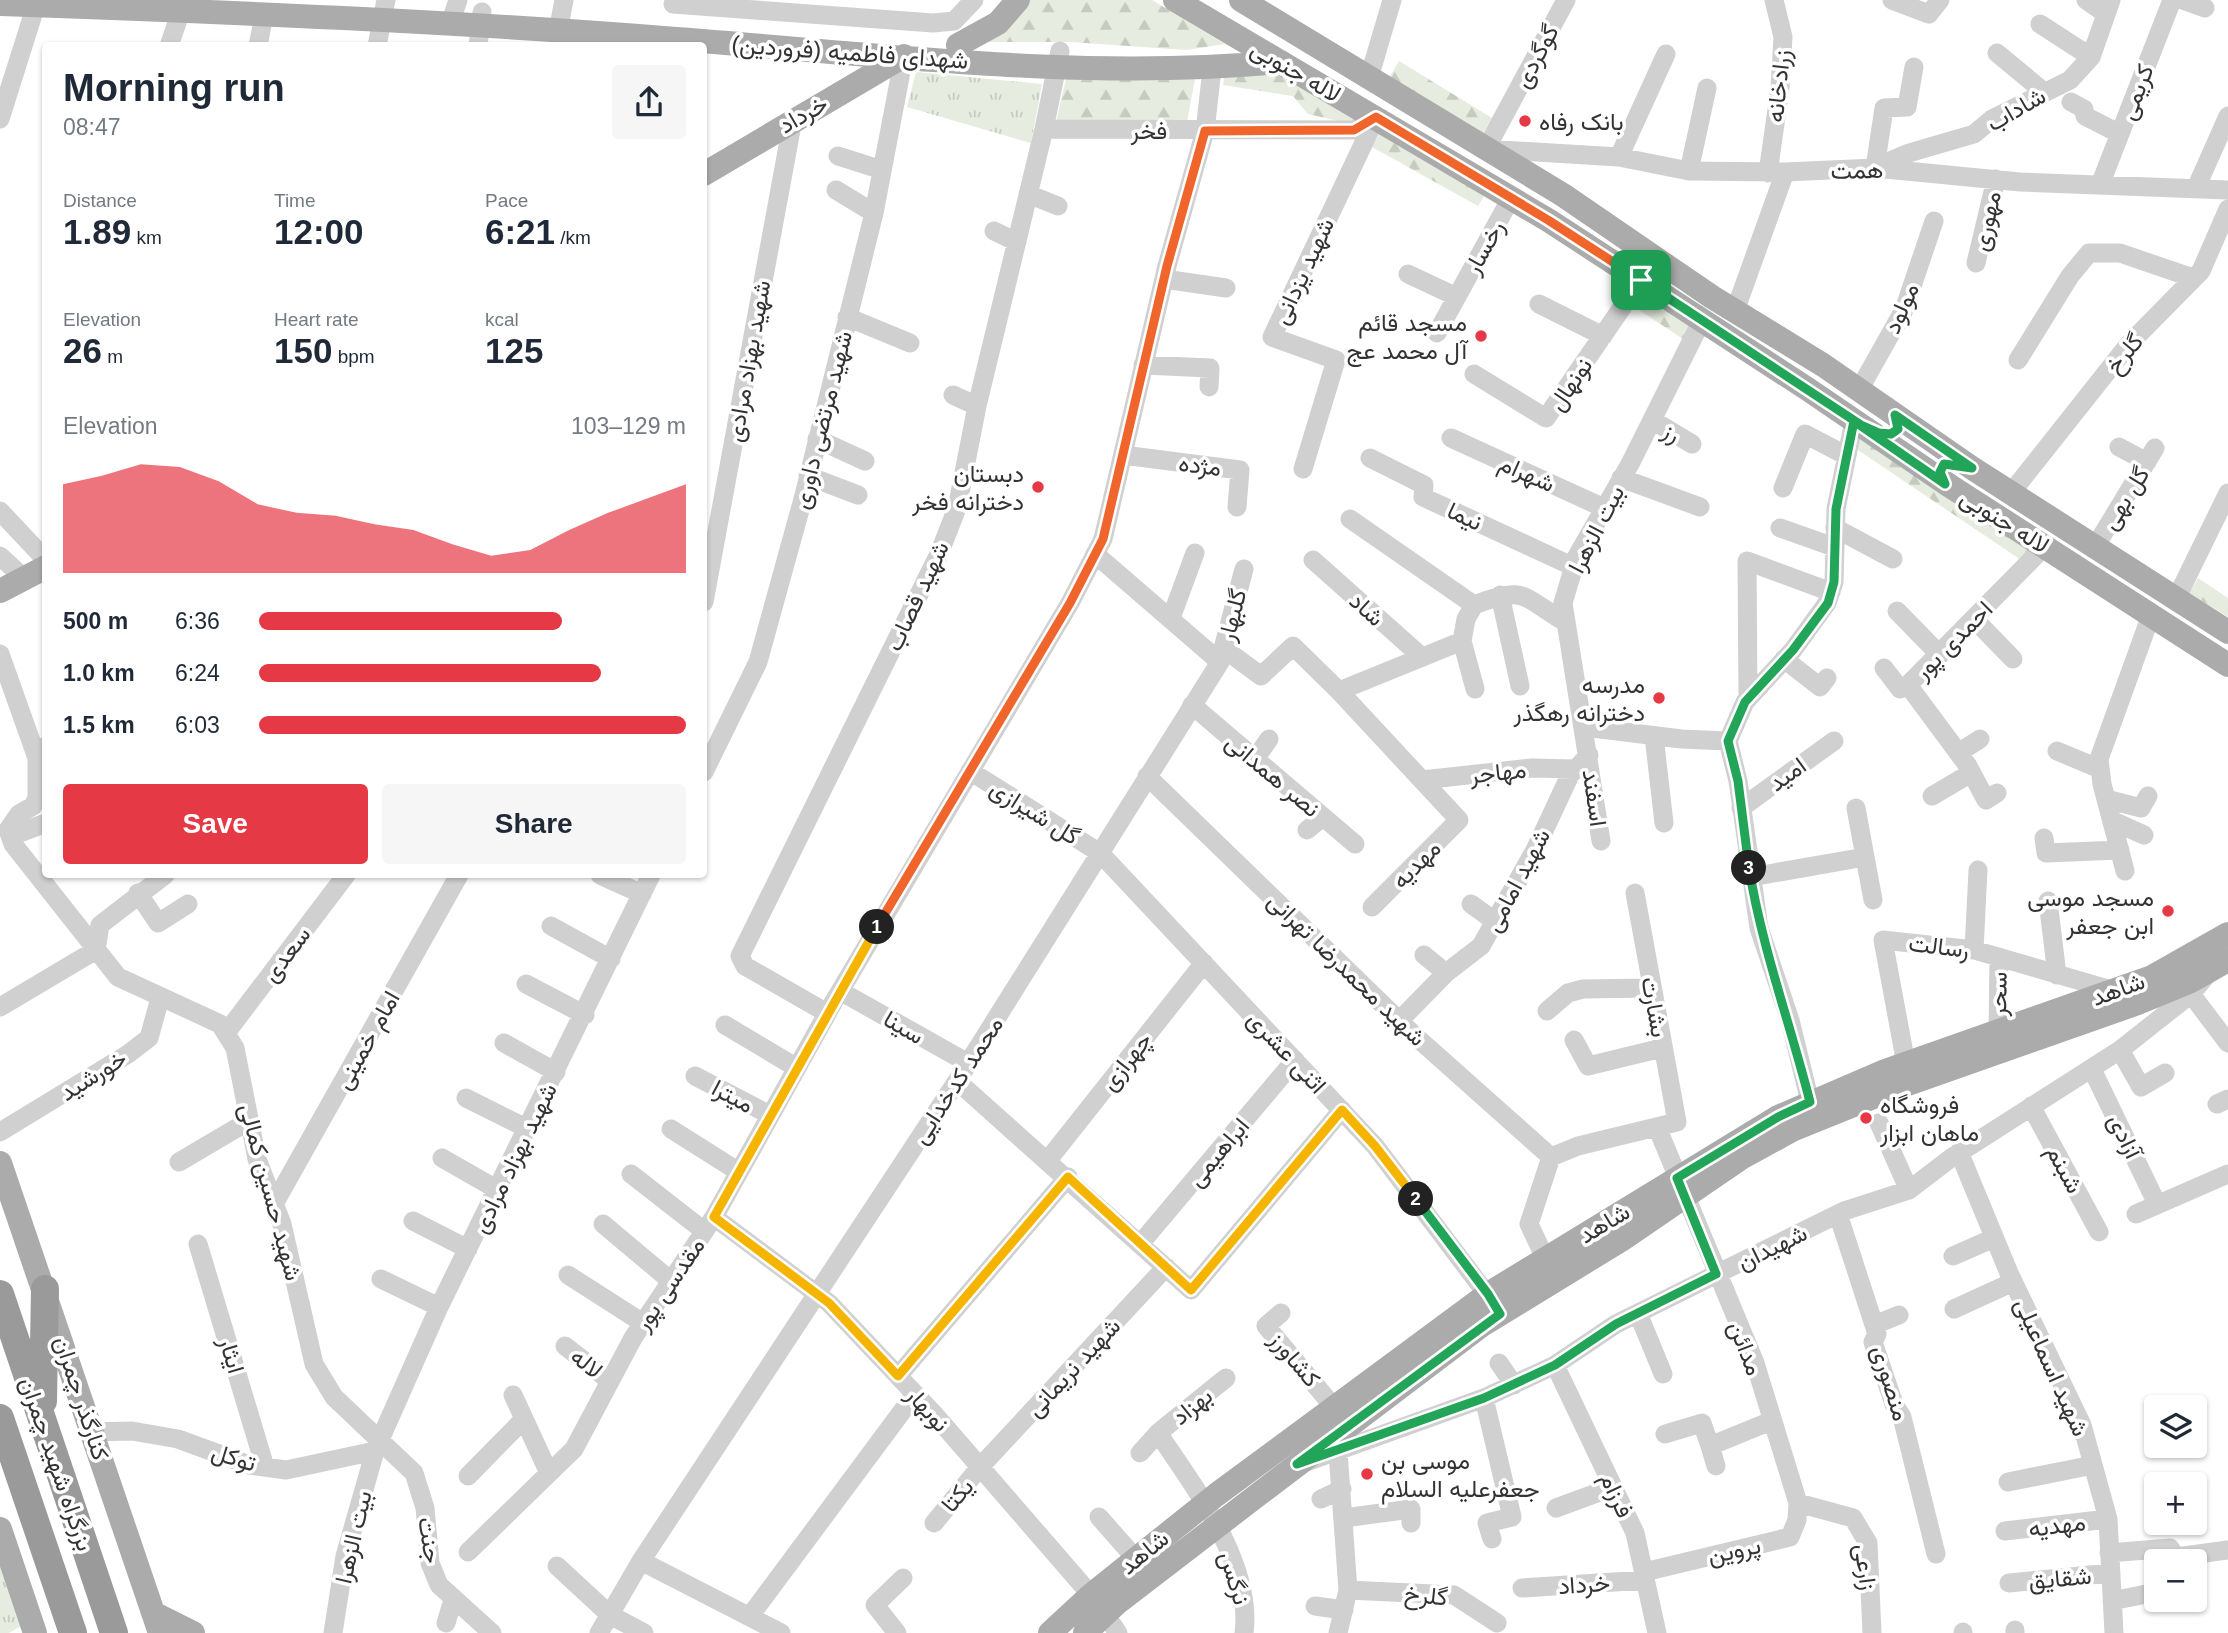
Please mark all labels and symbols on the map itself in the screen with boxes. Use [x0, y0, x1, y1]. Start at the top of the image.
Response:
street label: گوگردی [1508, 20, 1566, 93]
street label: شهدای فاطمیه (فروردین) [731, 30, 969, 76]
street label: لاله جنوبی [1245, 34, 1346, 109]
street label: زرادخانه [1761, 48, 1797, 124]
street label: کریمی [2113, 61, 2161, 124]
street label: شاداب [1982, 81, 2051, 137]
street label: خرداد [774, 89, 833, 140]
place label: بانک رفاه [1539, 108, 1623, 137]
marker: بانک رفاه [1517, 113, 1533, 129]
street label: فخر [1130, 117, 1167, 146]
street label: همت [1830, 156, 1884, 184]
street label: مهوری [1966, 188, 2008, 254]
street label: شهید یزدانی [1267, 214, 1341, 329]
street label: رخسار [1458, 215, 1511, 280]
pin [1611, 250, 1671, 310]
street label: شهید بهزاد مرادی [720, 278, 777, 444]
street label: مولود [1878, 279, 1926, 338]
place label: مسجد قائم آل محمد عج [1346, 309, 1469, 368]
street label: شهید مرتضی داوری [787, 328, 859, 512]
marker: مسجد قائم آل محمد عج [1473, 328, 1489, 344]
street label: گلرخ [2100, 328, 2151, 380]
street label: نونهال [1543, 352, 1599, 417]
street label: رز [1656, 416, 1686, 449]
street label: مژده [1177, 449, 1223, 483]
street label: شهرام [1494, 449, 1559, 500]
place label: دبستان دخترانه فخر [911, 460, 1024, 517]
street label: گل بهی [2095, 462, 2156, 535]
marker: دبستان دخترانه فخر [1030, 479, 1046, 495]
street label: بیت الزهرا [1563, 481, 1631, 578]
street label: لاله جنوبی [1955, 483, 2054, 560]
street label: نیما [1443, 496, 1487, 537]
street label: شهید قصاب [880, 537, 956, 656]
street label: گلبهار [1212, 586, 1253, 645]
street label: شاد [1344, 587, 1390, 631]
street label: احمدی پور [1908, 595, 2000, 688]
place label: مدرسه دخترانه رهگذر [1512, 671, 1645, 728]
marker: مدرسه دخترانه رهگذر [1651, 690, 1667, 706]
street label: نصر همدانی [1219, 728, 1326, 824]
street label: امید [1763, 751, 1812, 797]
street label: مهاجر [1468, 756, 1528, 790]
street label: اسفند [1578, 768, 1612, 828]
street label: گل شیرازی [984, 774, 1085, 852]
street label: شهید امامی [1479, 824, 1557, 937]
street label: مهدیه [1386, 834, 1447, 895]
pin: 3 [1732, 850, 1766, 886]
place label: مسجد موسی ابن جعفر [2027, 884, 2154, 941]
street label: شهید محمدرضا تهرانی [1261, 887, 1432, 1053]
marker: مسجد موسی ابن جعفر [2160, 903, 2176, 919]
pin: 1 [860, 909, 894, 944]
street label: سعدی [256, 921, 316, 988]
street label: رسالت [1907, 929, 1971, 965]
street label: شاهد [2088, 967, 2148, 1011]
street label: سحر [1984, 971, 2014, 1018]
street label: بشارت [1634, 975, 1674, 1040]
street label: امام خمینی [329, 986, 408, 1095]
street label: سینا [879, 1005, 929, 1050]
street label: اثنی عشری [1241, 1005, 1332, 1100]
street label: محمد کدخدایی [906, 1011, 1009, 1149]
street label: چهرازی [1095, 1027, 1159, 1097]
street label: خورشید [55, 1044, 132, 1108]
street label: میترا [707, 1074, 758, 1120]
street label: شهید بهزاد مرادی [466, 1078, 564, 1238]
place label: فروشگاه ماهان ابزار [1879, 1091, 1979, 1148]
street label: شهید حسین کمالی [232, 1101, 308, 1284]
street label: آزادی [2101, 1109, 2148, 1166]
marker: فروشگاه ماهان ابزار [1858, 1110, 1874, 1126]
street label: ابراهیمی [1182, 1112, 1256, 1193]
street label: شبنم [2039, 1140, 2089, 1199]
pin: 2 [1398, 1182, 1434, 1216]
street label: شاهد [1574, 1197, 1634, 1249]
street label: شهیدان [1733, 1219, 1812, 1277]
street label: مقدسی پور [628, 1232, 712, 1338]
street label: شهید اسماعیلی [2008, 1294, 2094, 1441]
street label: شهید نریمانی [1020, 1312, 1127, 1423]
street label: مدائن [1722, 1317, 1769, 1379]
street label: کشاورز [1262, 1325, 1326, 1393]
street label: کنارگذر چمران [46, 1333, 115, 1464]
street label: ایثار [212, 1333, 250, 1377]
street label: لاله [566, 1342, 608, 1384]
street label: منصوری [1865, 1342, 1915, 1425]
street label: بزرگراه شهید چمران [12, 1374, 99, 1555]
street label: نوبهار [899, 1380, 955, 1438]
street label: بهزاد [1167, 1382, 1219, 1432]
street label: توکل [208, 1438, 259, 1478]
place label: موسی بن جعفرعلیه السلام [1381, 1447, 1540, 1505]
marker: موسی بن جعفرعلیه السلام [1359, 1466, 1375, 1482]
street label: فرزام [1592, 1468, 1639, 1523]
street label: یکتا [935, 1473, 979, 1518]
street label: بیت الزهرا [329, 1488, 379, 1587]
street label: مهدیه [2027, 1508, 2087, 1544]
street label: جنت [412, 1515, 447, 1565]
street label: شاهد [1114, 1524, 1174, 1580]
street label: پروین [1705, 1531, 1764, 1572]
street label: زارعی [1848, 1542, 1882, 1592]
street label: نرگس [1212, 1548, 1256, 1608]
street label: شقایق [2027, 1562, 2093, 1595]
street label: خرداد [1557, 1569, 1611, 1601]
street label: گلرخ [1403, 1579, 1449, 1614]

